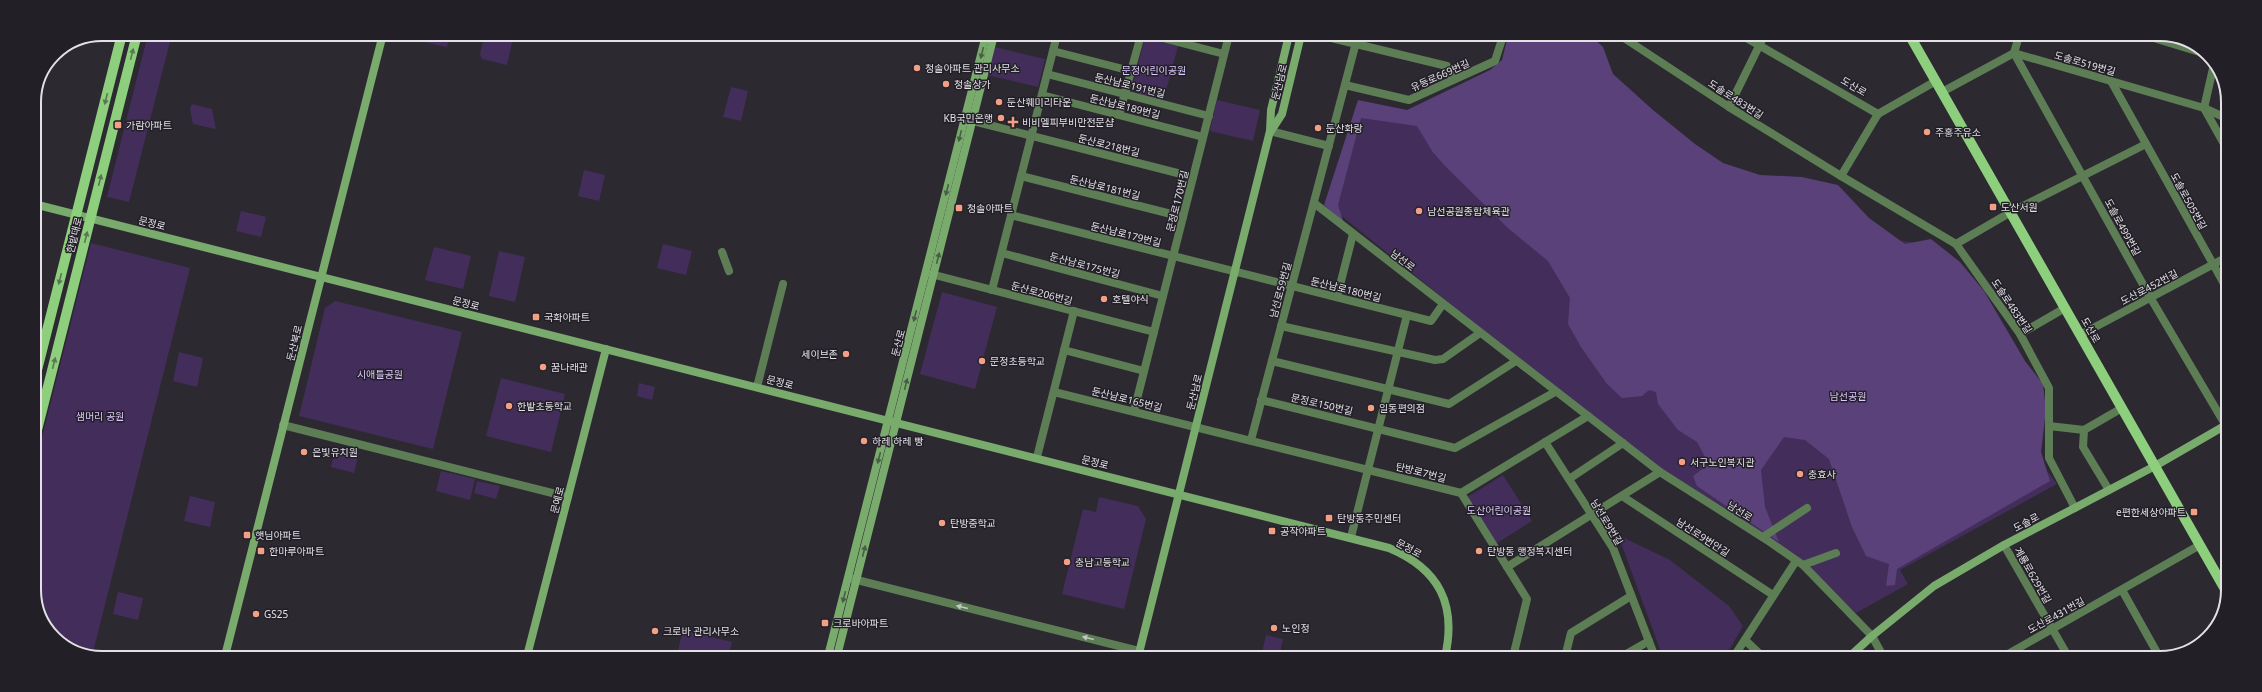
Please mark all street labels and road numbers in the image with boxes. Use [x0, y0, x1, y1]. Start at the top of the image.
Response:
street label: 도솔로519번길 [2053, 48, 2117, 78]
street label: 유등로669번길 [1408, 56, 1472, 94]
street label: 둔산남로 [1268, 62, 1290, 102]
street label: 둔산남로191번길 [1093, 69, 1167, 101]
street label: 도산로 [1839, 73, 1869, 99]
street label: 도솔로483번길 [1706, 76, 1766, 122]
street label: 둔산남로189번길 [1088, 90, 1162, 122]
street label: 둔산로218번길 [1077, 131, 1141, 159]
street label: 문정로170번길 [1163, 169, 1191, 233]
street label: 도솔로505번길 [2168, 170, 2210, 232]
street label: 둔산남로181번길 [1068, 171, 1142, 203]
street label: 도솔로499번길 [2102, 196, 2144, 258]
street label: 문정로 [137, 213, 167, 233]
street label: 한밭대로 [63, 215, 85, 255]
street label: 둔산남로179번길 [1089, 218, 1163, 250]
street label: 남선로 [1388, 246, 1418, 274]
street label: 둔산남로175번길 [1048, 249, 1122, 281]
street label: 남선로59번길 [1266, 260, 1294, 320]
street label: 도산로452번길 [2118, 266, 2180, 308]
street label: 둔산남로180번길 [1309, 273, 1383, 305]
street label: 도솔로483번길 [1989, 276, 2035, 336]
street label: 둔산로206번길 [1010, 278, 1074, 308]
street label: 문정로 [451, 293, 481, 313]
street label: 도산로 [2078, 315, 2104, 345]
street label: 둔산북로 [283, 323, 305, 363]
street label: 둔산로 [888, 328, 908, 358]
street label: 문정로 [765, 372, 795, 392]
street label: 둔산남로 [1183, 372, 1205, 412]
street label: 둔산남로165번길 [1090, 383, 1164, 415]
street label: 문정로150번길 [1290, 390, 1354, 418]
street label: 문정로 [1080, 452, 1110, 472]
street label: 탄방로7번길 [1394, 459, 1448, 485]
street label: 문예로 [547, 485, 567, 515]
street label: 남선로9번길 [1588, 496, 1626, 548]
street label: 남선로 [1725, 498, 1755, 524]
street label: 도솔로 [2011, 509, 2041, 535]
street label: 남선로9번안길 [1674, 515, 1732, 559]
street label: 문정로 [1394, 535, 1424, 561]
street label: 계룡로629번길 [2011, 544, 2055, 606]
street label: 도산로431번길 [2025, 594, 2087, 636]

